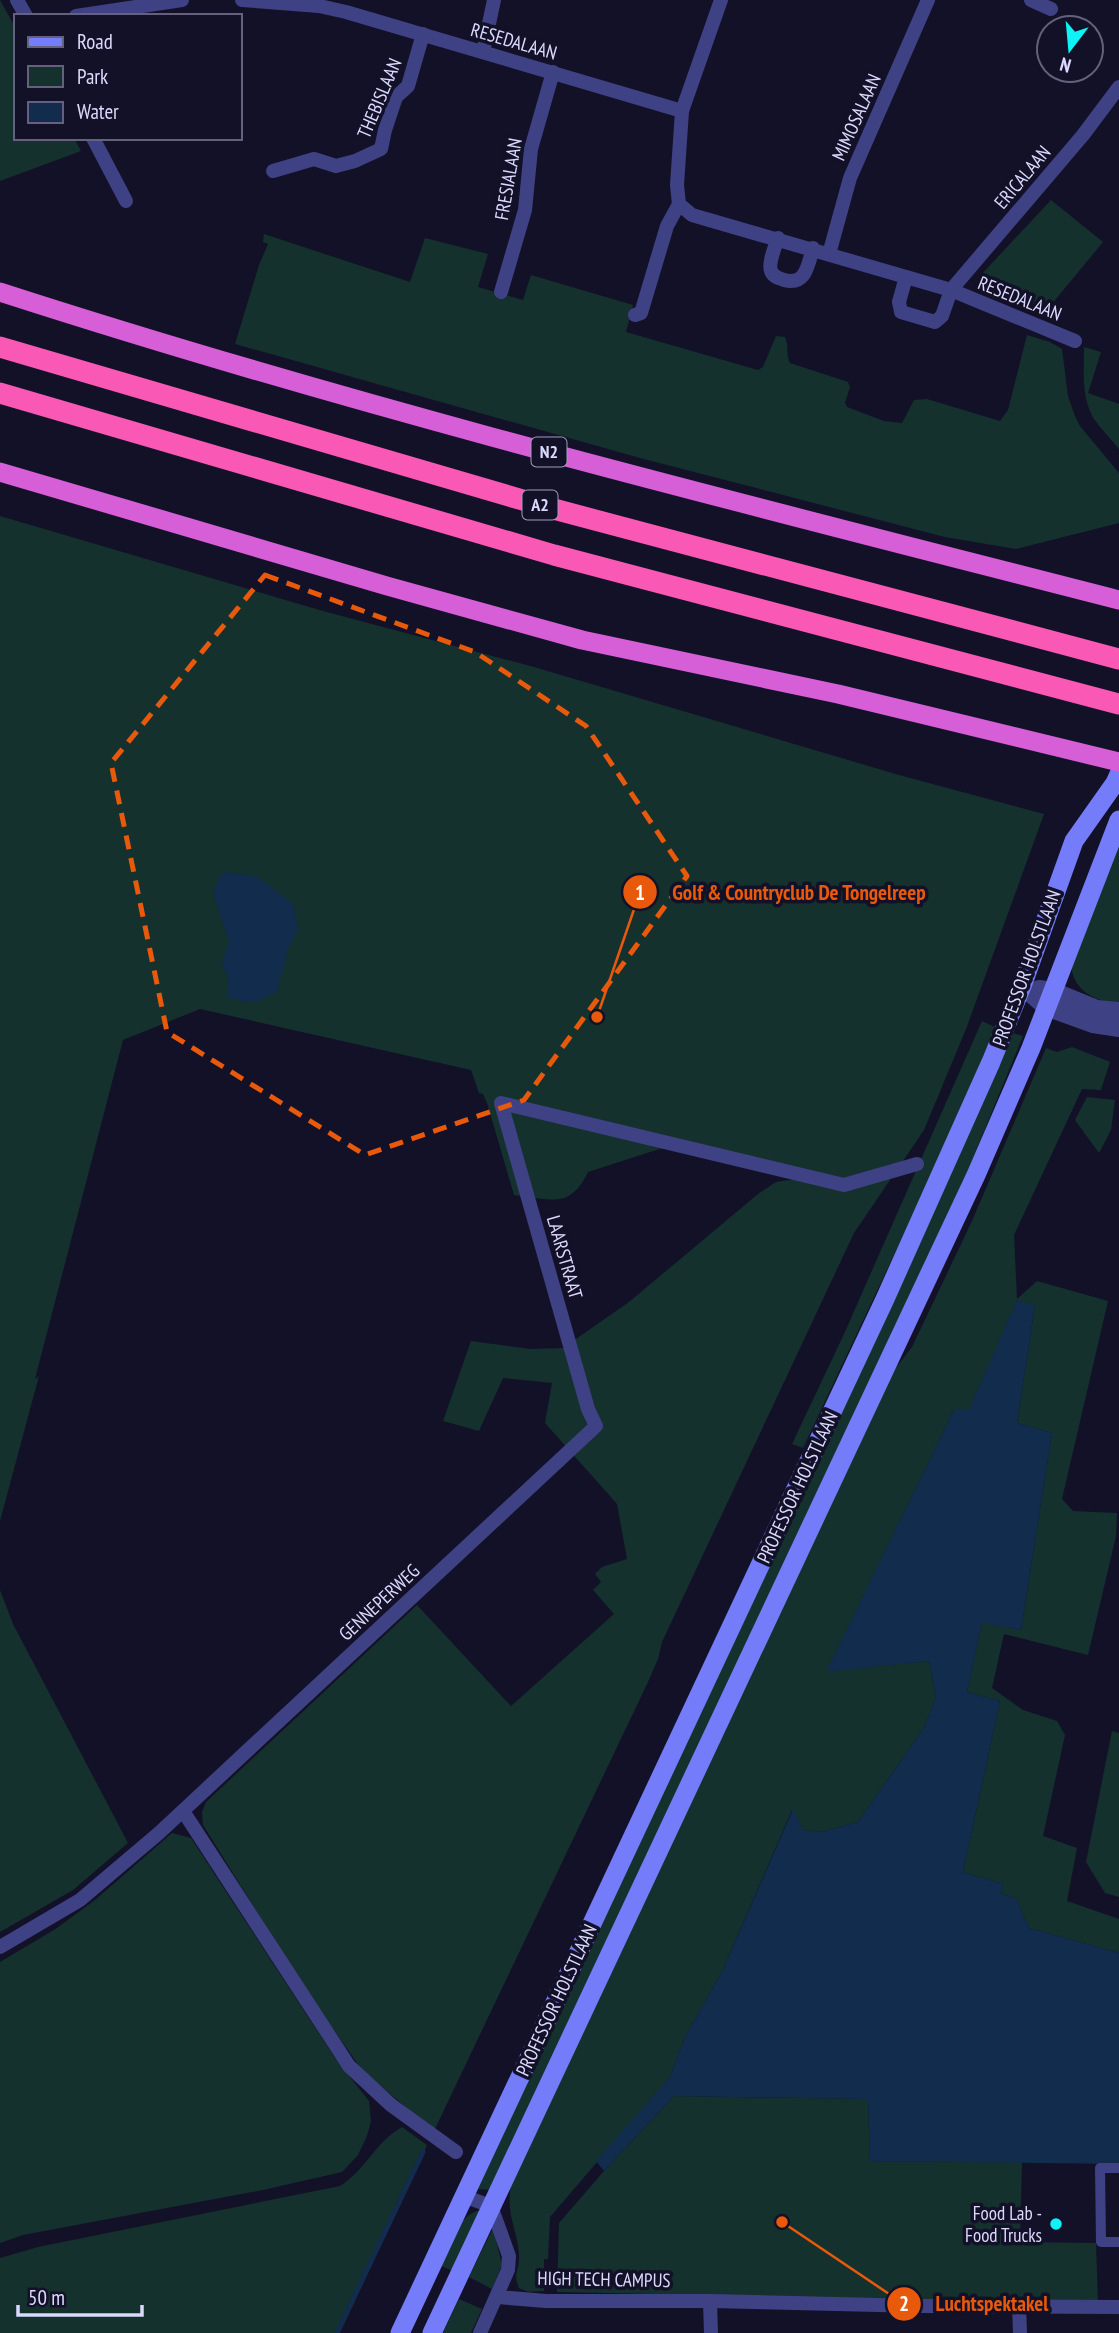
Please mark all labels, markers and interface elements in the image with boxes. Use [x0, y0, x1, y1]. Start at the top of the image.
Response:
legend [14, 14, 242, 140]
north arrow [1035, 14, 1105, 84]
street label: RESEDALAAN [468, 17, 560, 65]
text: Road [77, 28, 113, 55]
text: N [1057, 52, 1074, 78]
street label: THEBISLAAN [351, 54, 407, 142]
text: Park [77, 63, 108, 90]
street label: MIMOSALAAN [826, 70, 886, 164]
text: Water [77, 98, 119, 125]
street label: FRESIALAAN [489, 136, 527, 222]
street label: ERICALAAN [989, 141, 1055, 213]
street label: RESEDALAAN [975, 270, 1065, 326]
road number: N2 [532, 438, 566, 466]
road number: A2 [522, 490, 558, 520]
callout: Golf & Countryclub De Tongelreep [623, 871, 940, 913]
text: 1 [635, 879, 645, 906]
text: Golf & Countryclub De Tongelreep [672, 879, 926, 906]
street label: PROFESSOR HOLSTLAAN [987, 886, 1065, 1050]
street label: LAARSTRAAT [542, 1212, 589, 1302]
street label: PROFESSOR HOLSTLAAN [751, 1407, 843, 1567]
street label: GENNEPERWEG [334, 1559, 424, 1645]
street label: PROFESSOR HOLSTLAAN [510, 1920, 602, 2080]
place label: Food Lab - Food Trucks [965, 2201, 1042, 2247]
marker: Food Lab - Food Trucks [1048, 2216, 1064, 2232]
street label: HIGH TECH CAMPUS [537, 2266, 671, 2292]
scale bar [18, 2274, 142, 2318]
callout: Luchtspektakel [886, 2283, 1062, 2325]
text: 50 m [28, 2284, 65, 2311]
text: 2 [899, 2290, 909, 2317]
text: Luchtspektakel [936, 2290, 1049, 2317]

